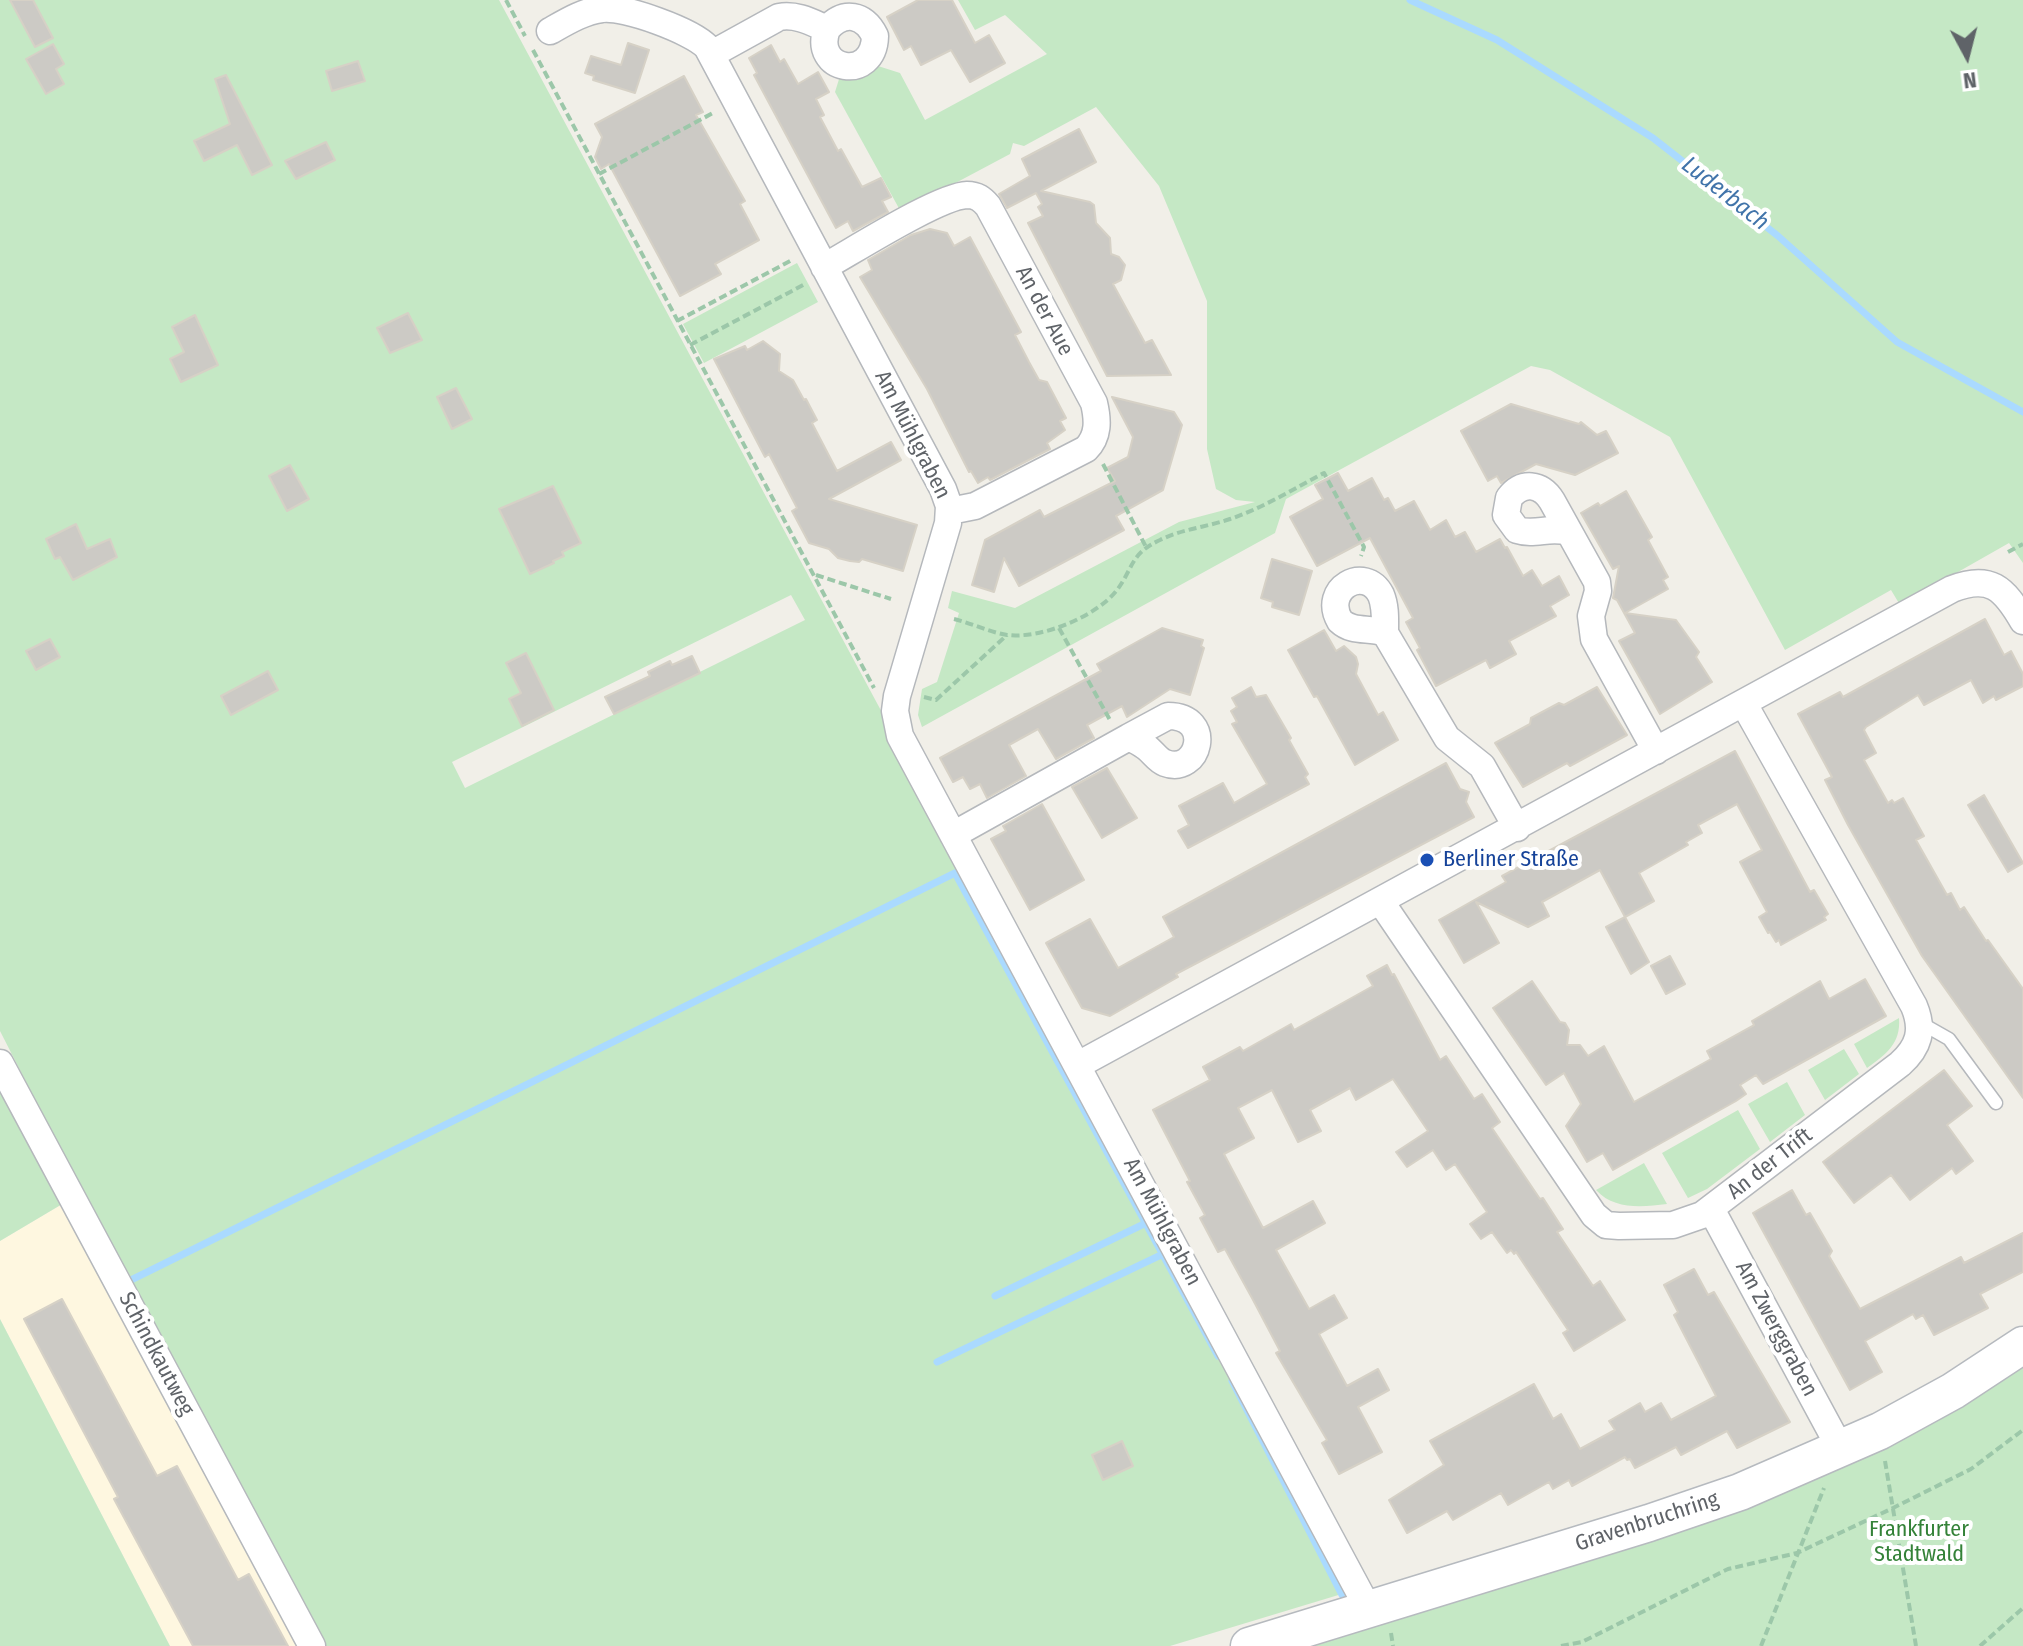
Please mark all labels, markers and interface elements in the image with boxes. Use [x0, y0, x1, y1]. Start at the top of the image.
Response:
north arrow [1927, 16, 2007, 96]
text: N [1962, 66, 1978, 95]
water label: Luderbach [1676, 151, 1774, 237]
street label: An der Aue [1009, 262, 1079, 360]
street label: Am Mühlgraben [868, 366, 956, 504]
place label: Berliner Straße [1443, 847, 1579, 873]
marker: Berliner Straße [1418, 851, 1436, 869]
street label: An der Trift [1722, 1123, 1818, 1205]
street label: Am Mühlgraben [1117, 1154, 1207, 1290]
street label: Am Zwerggraben [1729, 1257, 1823, 1401]
street label: Schindkautweg [112, 1288, 200, 1420]
street label: Gravenbruchring [1572, 1486, 1722, 1558]
park label: Frankfurter Stadtwald [1869, 1517, 1969, 1568]

